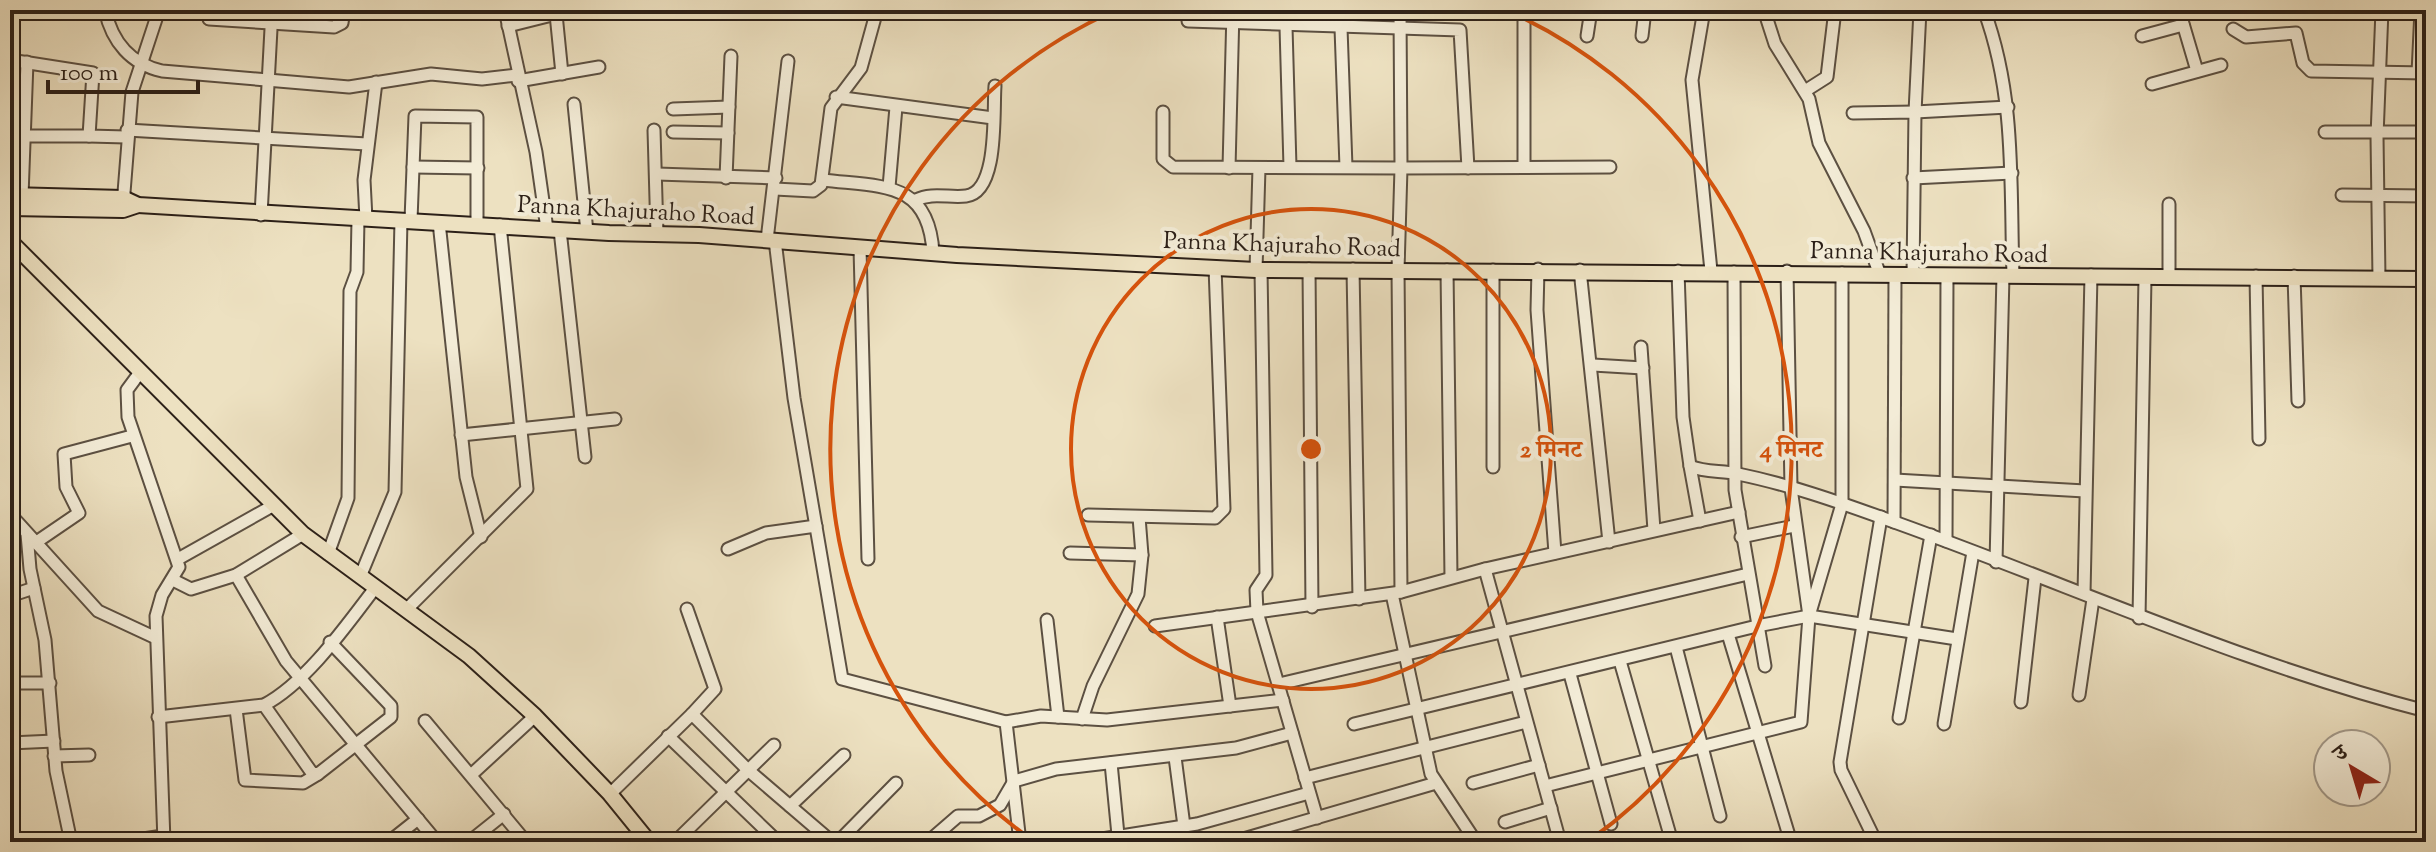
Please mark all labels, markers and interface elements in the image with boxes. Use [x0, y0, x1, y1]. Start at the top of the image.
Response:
scale bar [48, 44, 198, 94]
text: 100 m [60, 57, 118, 91]
street label: Panna Khajuraho Road [516, 189, 756, 235]
street label: Panna Khajuraho Road [1163, 225, 1402, 267]
street label: Panna Khajuraho Road [1810, 235, 2049, 273]
text: 2 मिनट [1520, 434, 1584, 468]
text: 4 मिनट [1759, 434, 1825, 468]
centre of rings [1297, 435, 1325, 463]
north arrow [2312, 728, 2392, 808]
text: उ [2326, 737, 2357, 772]

